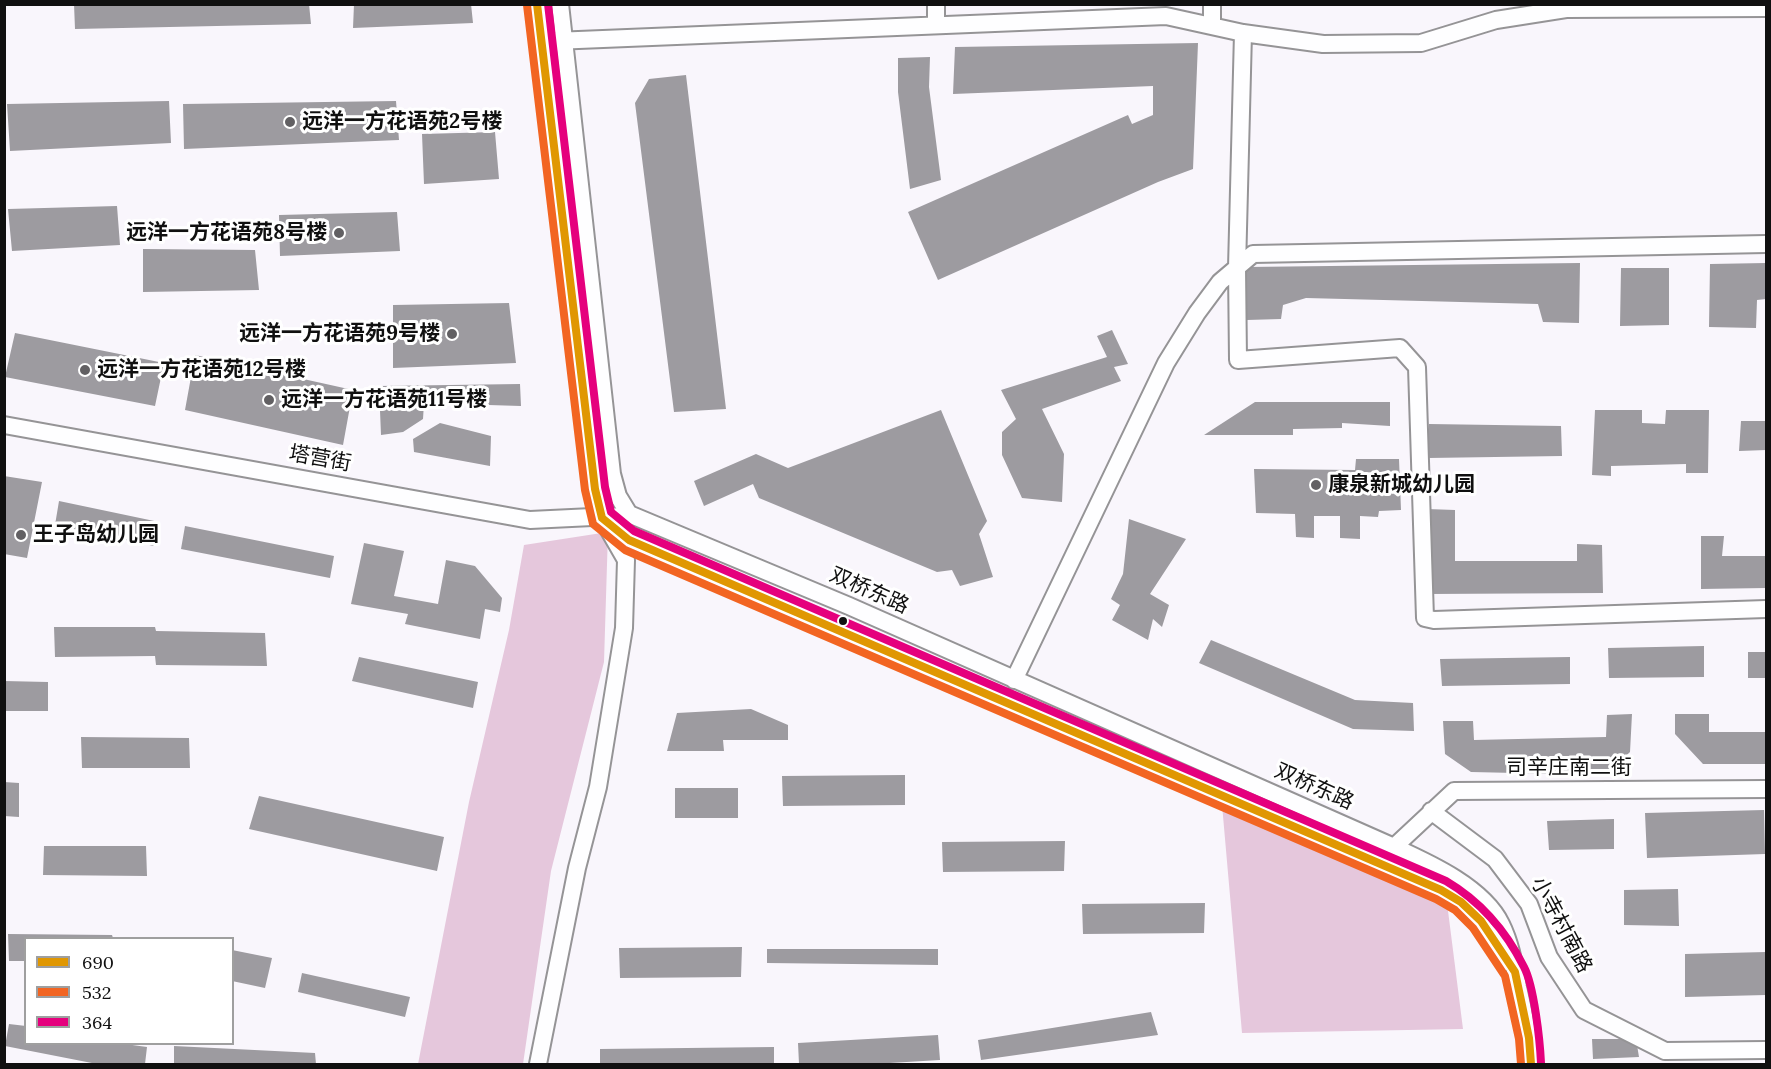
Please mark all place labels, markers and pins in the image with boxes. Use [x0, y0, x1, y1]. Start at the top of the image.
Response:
place label: 远洋一方花语苑2号楼 [302, 109, 502, 135]
marker: 远洋一方花语苑2号楼 [283, 115, 297, 129]
place label: 远洋一方花语苑8号楼 [126, 220, 327, 246]
marker: 远洋一方花语苑8号楼 [332, 226, 346, 240]
place label: 远洋一方花语苑9号楼 [239, 321, 440, 347]
marker: 远洋一方花语苑9号楼 [445, 327, 459, 341]
place label: 远洋一方花语苑12号楼 [97, 357, 306, 383]
marker: 远洋一方花语苑12号楼 [78, 363, 92, 377]
place label: 远洋一方花语苑11号楼 [281, 387, 487, 413]
marker: 远洋一方花语苑11号楼 [262, 393, 276, 407]
place label: 康泉新城幼儿园 [1328, 472, 1475, 498]
marker: 康泉新城幼儿园 [1309, 478, 1323, 492]
place label: 王子岛幼儿园 [33, 522, 159, 548]
marker: 王子岛幼儿园 [14, 528, 28, 542]
unlabelled marker [837, 615, 849, 627]

